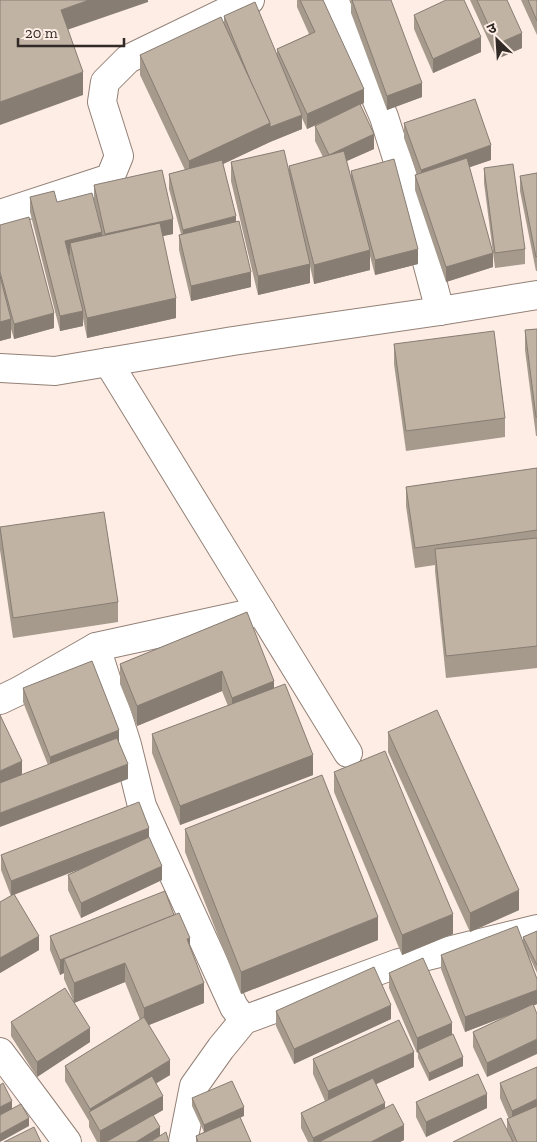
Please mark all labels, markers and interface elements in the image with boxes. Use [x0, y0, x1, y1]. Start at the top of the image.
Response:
scale bar [18, 15, 124, 47]
north arrow [472, 15, 522, 65]
text: उ [484, 19, 500, 38]
text: 20 m [25, 24, 58, 42]

